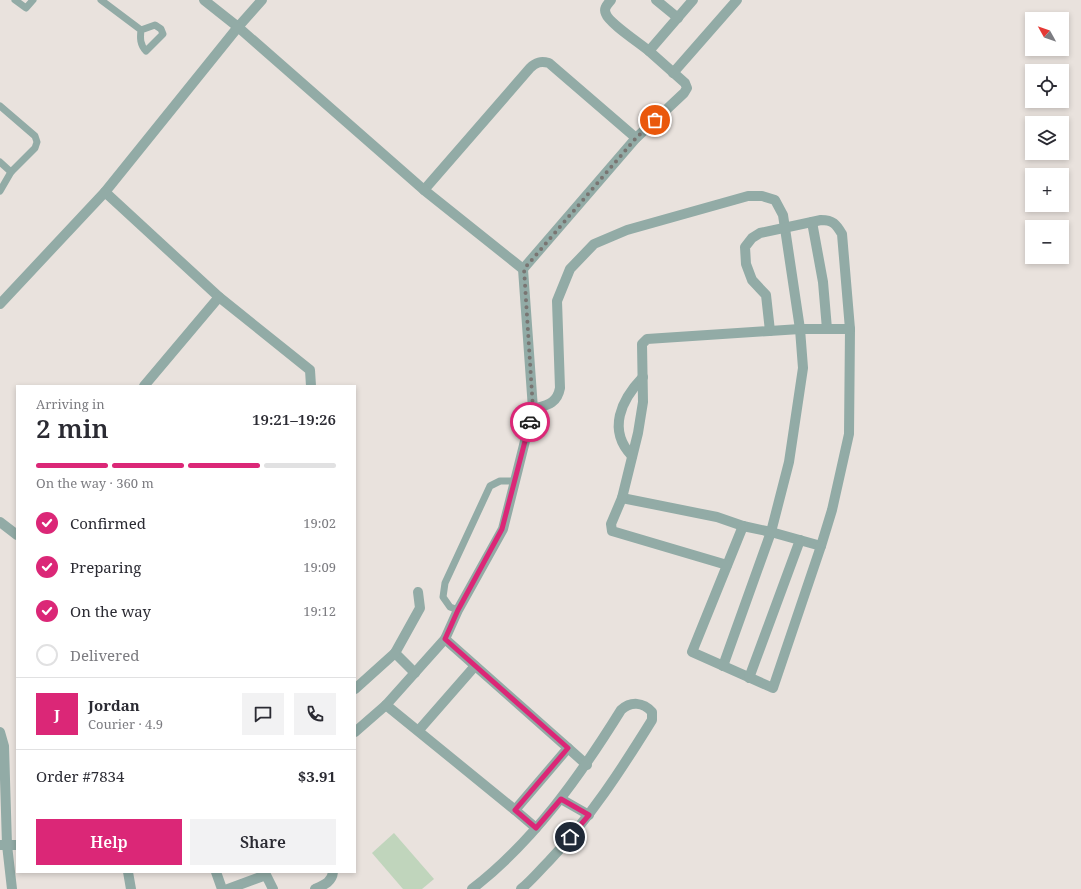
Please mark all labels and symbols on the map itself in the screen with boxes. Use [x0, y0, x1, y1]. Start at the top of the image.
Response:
north arrow [1025, 12, 1069, 56]
pin [638, 103, 672, 137]
courier [510, 402, 550, 442]
pin [553, 820, 587, 854]

